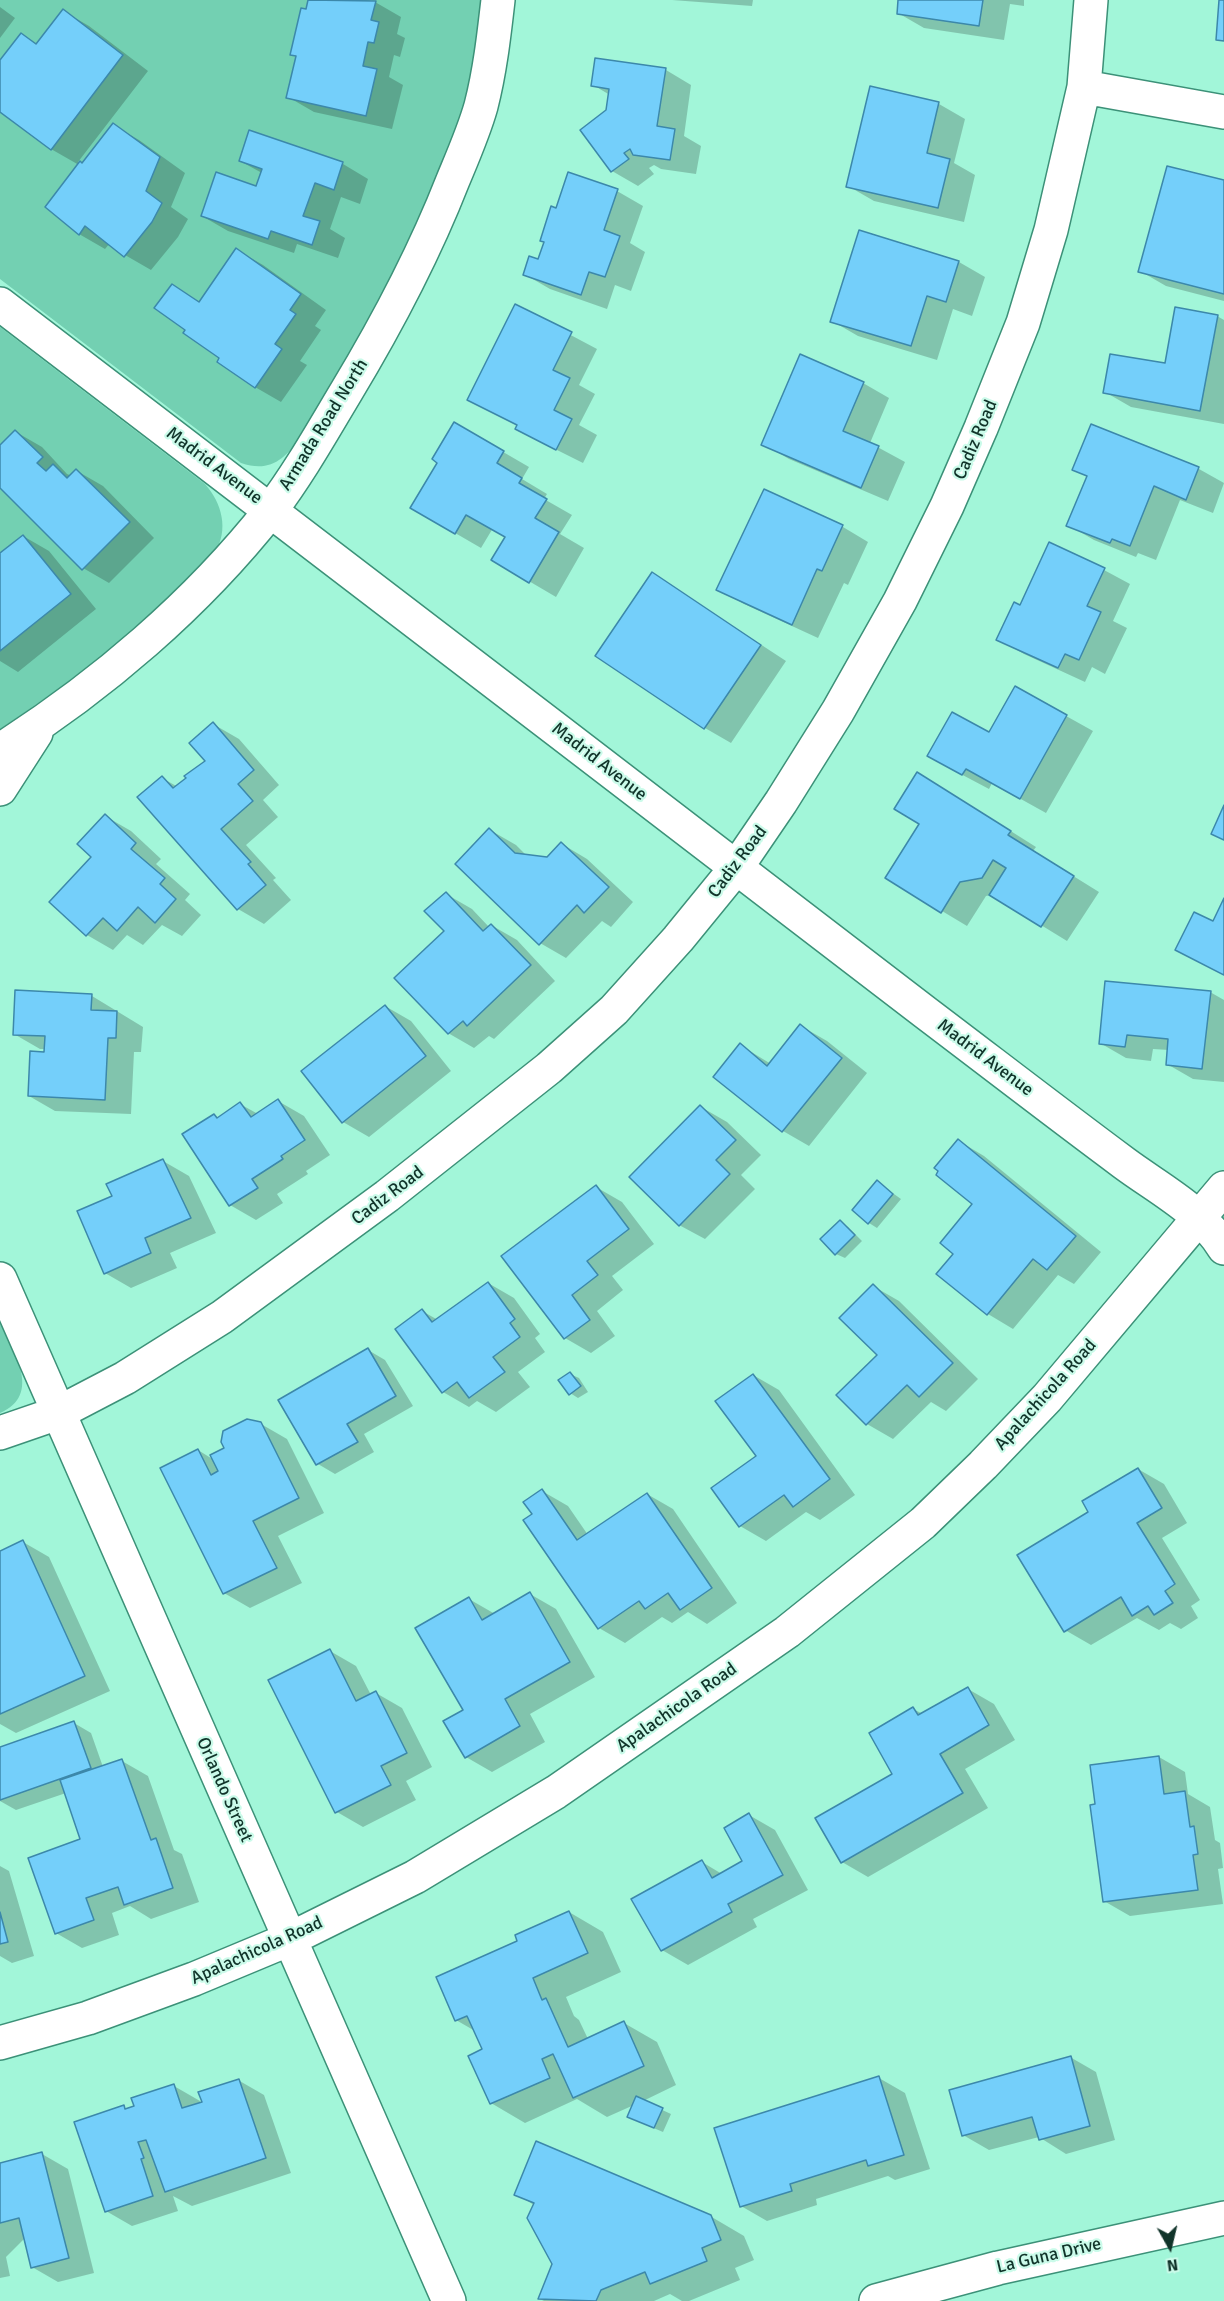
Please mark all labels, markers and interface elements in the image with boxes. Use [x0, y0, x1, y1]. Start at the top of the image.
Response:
street label: Armada Road North [275, 355, 373, 495]
street label: Cadiz Road [950, 397, 1002, 483]
street label: Madrid Avenue [162, 423, 266, 509]
street label: Madrid Avenue [547, 718, 651, 806]
street label: Cadiz Road [704, 822, 772, 902]
street label: Madrid Avenue [933, 1015, 1037, 1101]
street label: Cadiz Road [348, 1162, 428, 1230]
street label: Apalachicola Road [991, 1335, 1101, 1455]
street label: Apalachicola Road [613, 1658, 741, 1758]
street label: Orlando Street [191, 1734, 257, 1846]
street label: Apalachicola Road [188, 1912, 326, 1990]
north arrow [1140, 2217, 1200, 2277]
street label: La Guna Drive [994, 2233, 1104, 2279]
text: N [1166, 2254, 1179, 2276]

